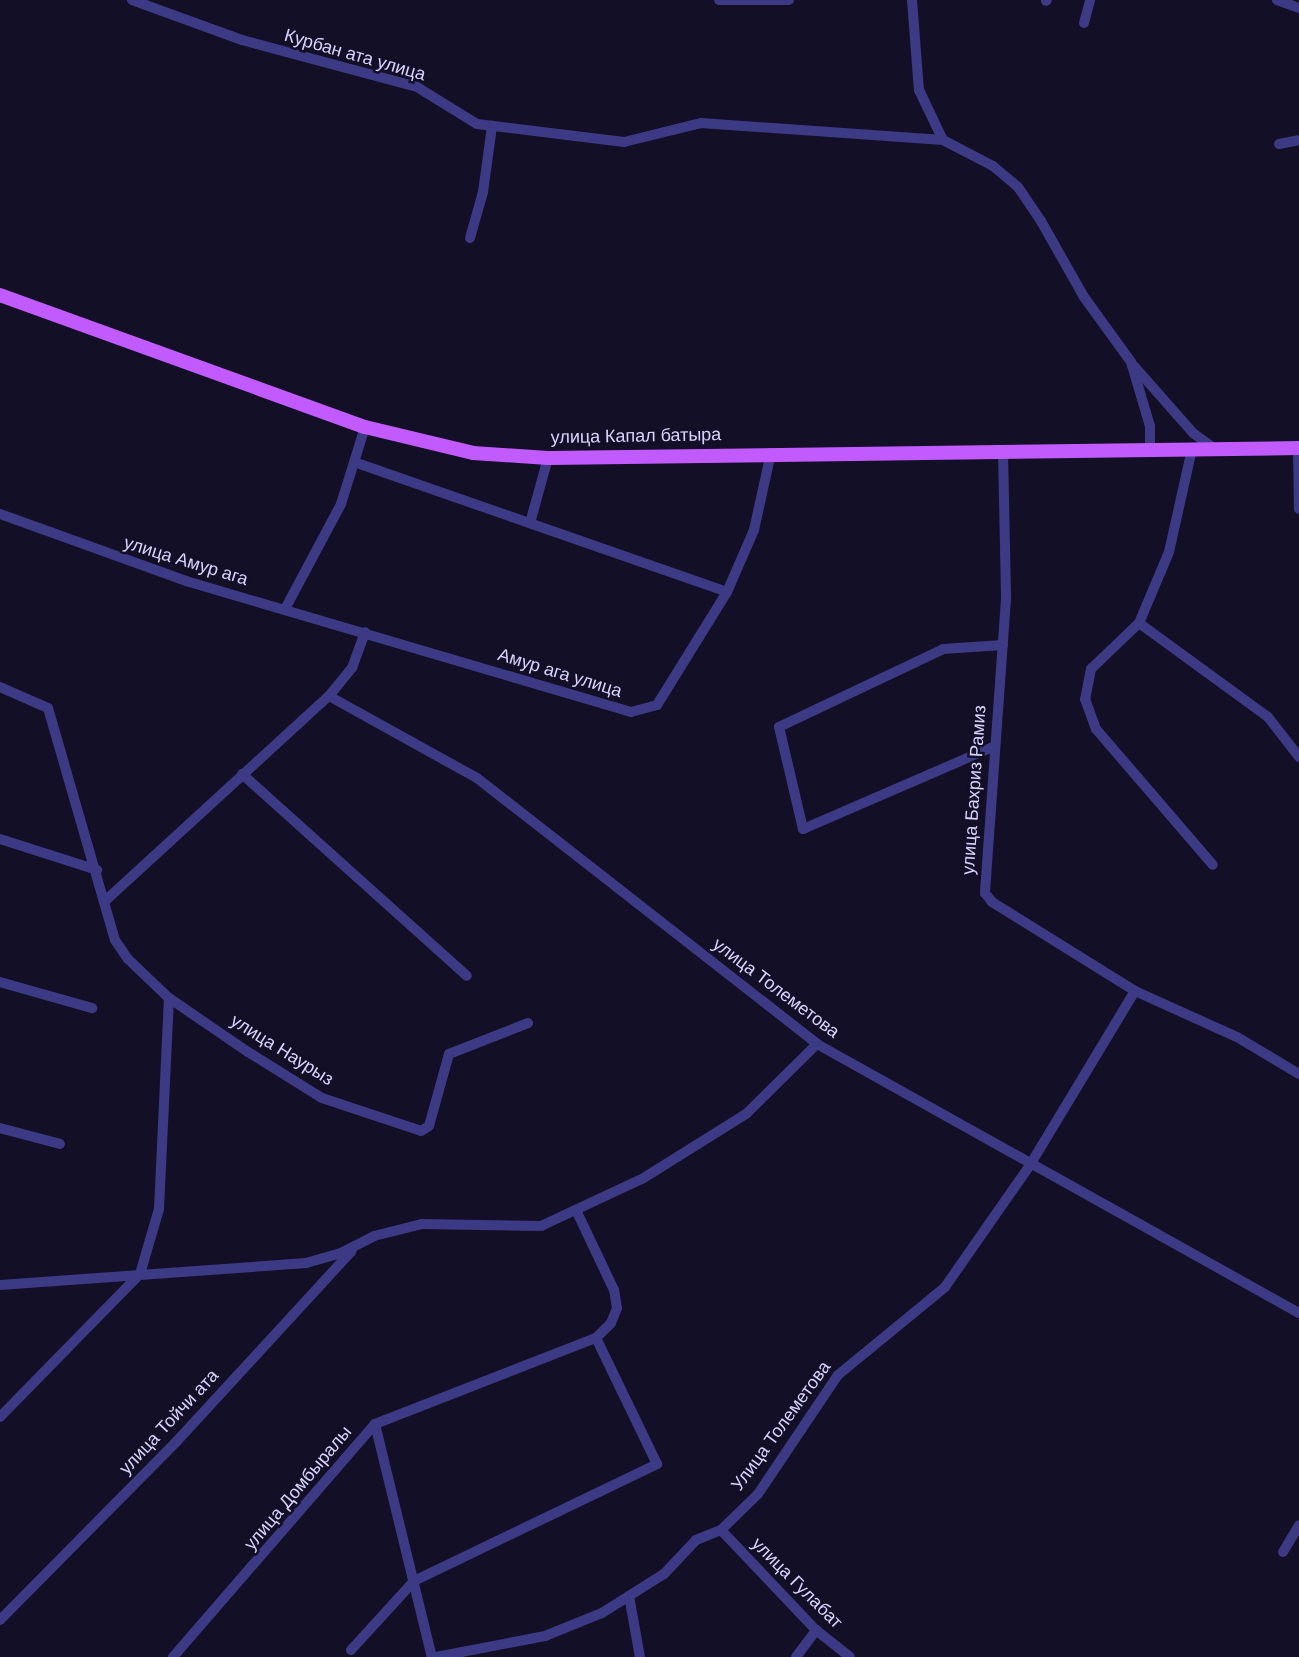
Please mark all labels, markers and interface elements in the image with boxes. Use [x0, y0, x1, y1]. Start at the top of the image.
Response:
street label: Курбан ата улица [282, 25, 428, 85]
street label: улица Капал батыра [551, 424, 721, 448]
street label: улица Амур ага [121, 532, 251, 590]
street label: Амур ага улица [495, 644, 625, 702]
street label: улица Бахриз Рамиз [957, 704, 991, 876]
street label: улица Толеметова [708, 933, 844, 1043]
street label: улица Наурыз [227, 1010, 337, 1090]
street label: Улица Толеметова [727, 1357, 835, 1495]
street label: улица Тойчи ата [115, 1365, 223, 1479]
street label: улица Домбыралы [240, 1421, 356, 1555]
street label: улица Гулабат [747, 1533, 847, 1633]

